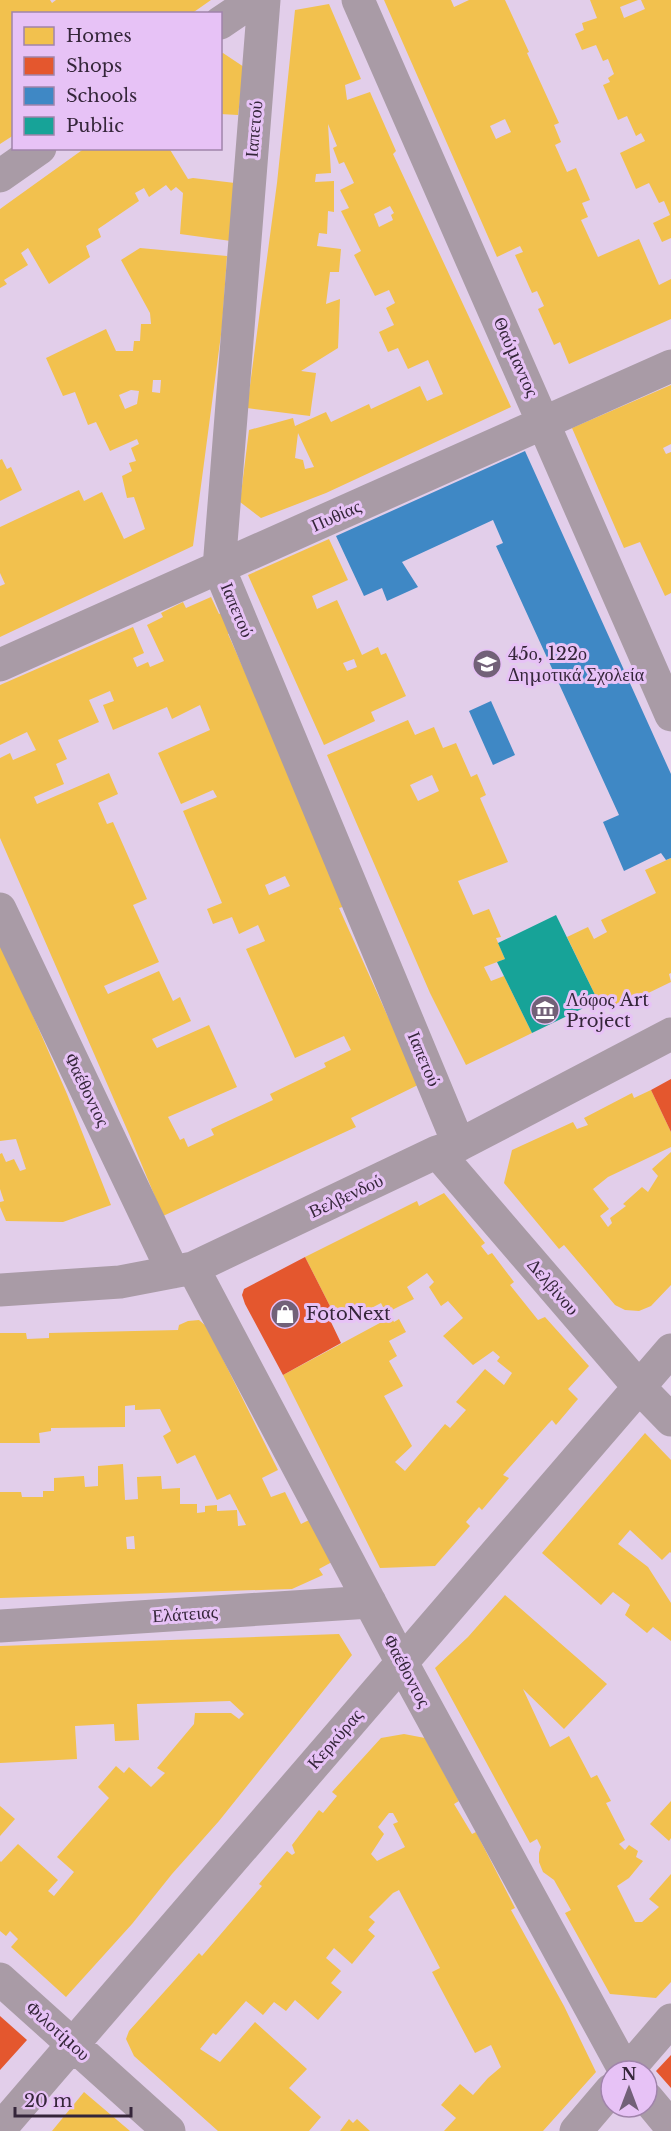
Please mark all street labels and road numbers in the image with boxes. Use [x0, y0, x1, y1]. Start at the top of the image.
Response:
street label: Ιαπετού [241, 99, 267, 158]
street label: Θαύμαντος [489, 314, 543, 400]
street label: Πυθίας [308, 495, 364, 537]
street label: Ιαπετού [216, 579, 258, 641]
street label: Ιαπετού [403, 1028, 445, 1090]
street label: Φαέθοντος [60, 1050, 114, 1130]
street label: Βελβενδού [305, 1169, 387, 1223]
street label: Δελβίνου [522, 1254, 584, 1320]
street label: Ελάτειας [152, 1601, 218, 1627]
street label: Φαέθοντος [379, 1631, 435, 1711]
street label: Κερκύρας [303, 1704, 367, 1774]
street label: Φιλοτίμου [21, 1996, 95, 2066]

